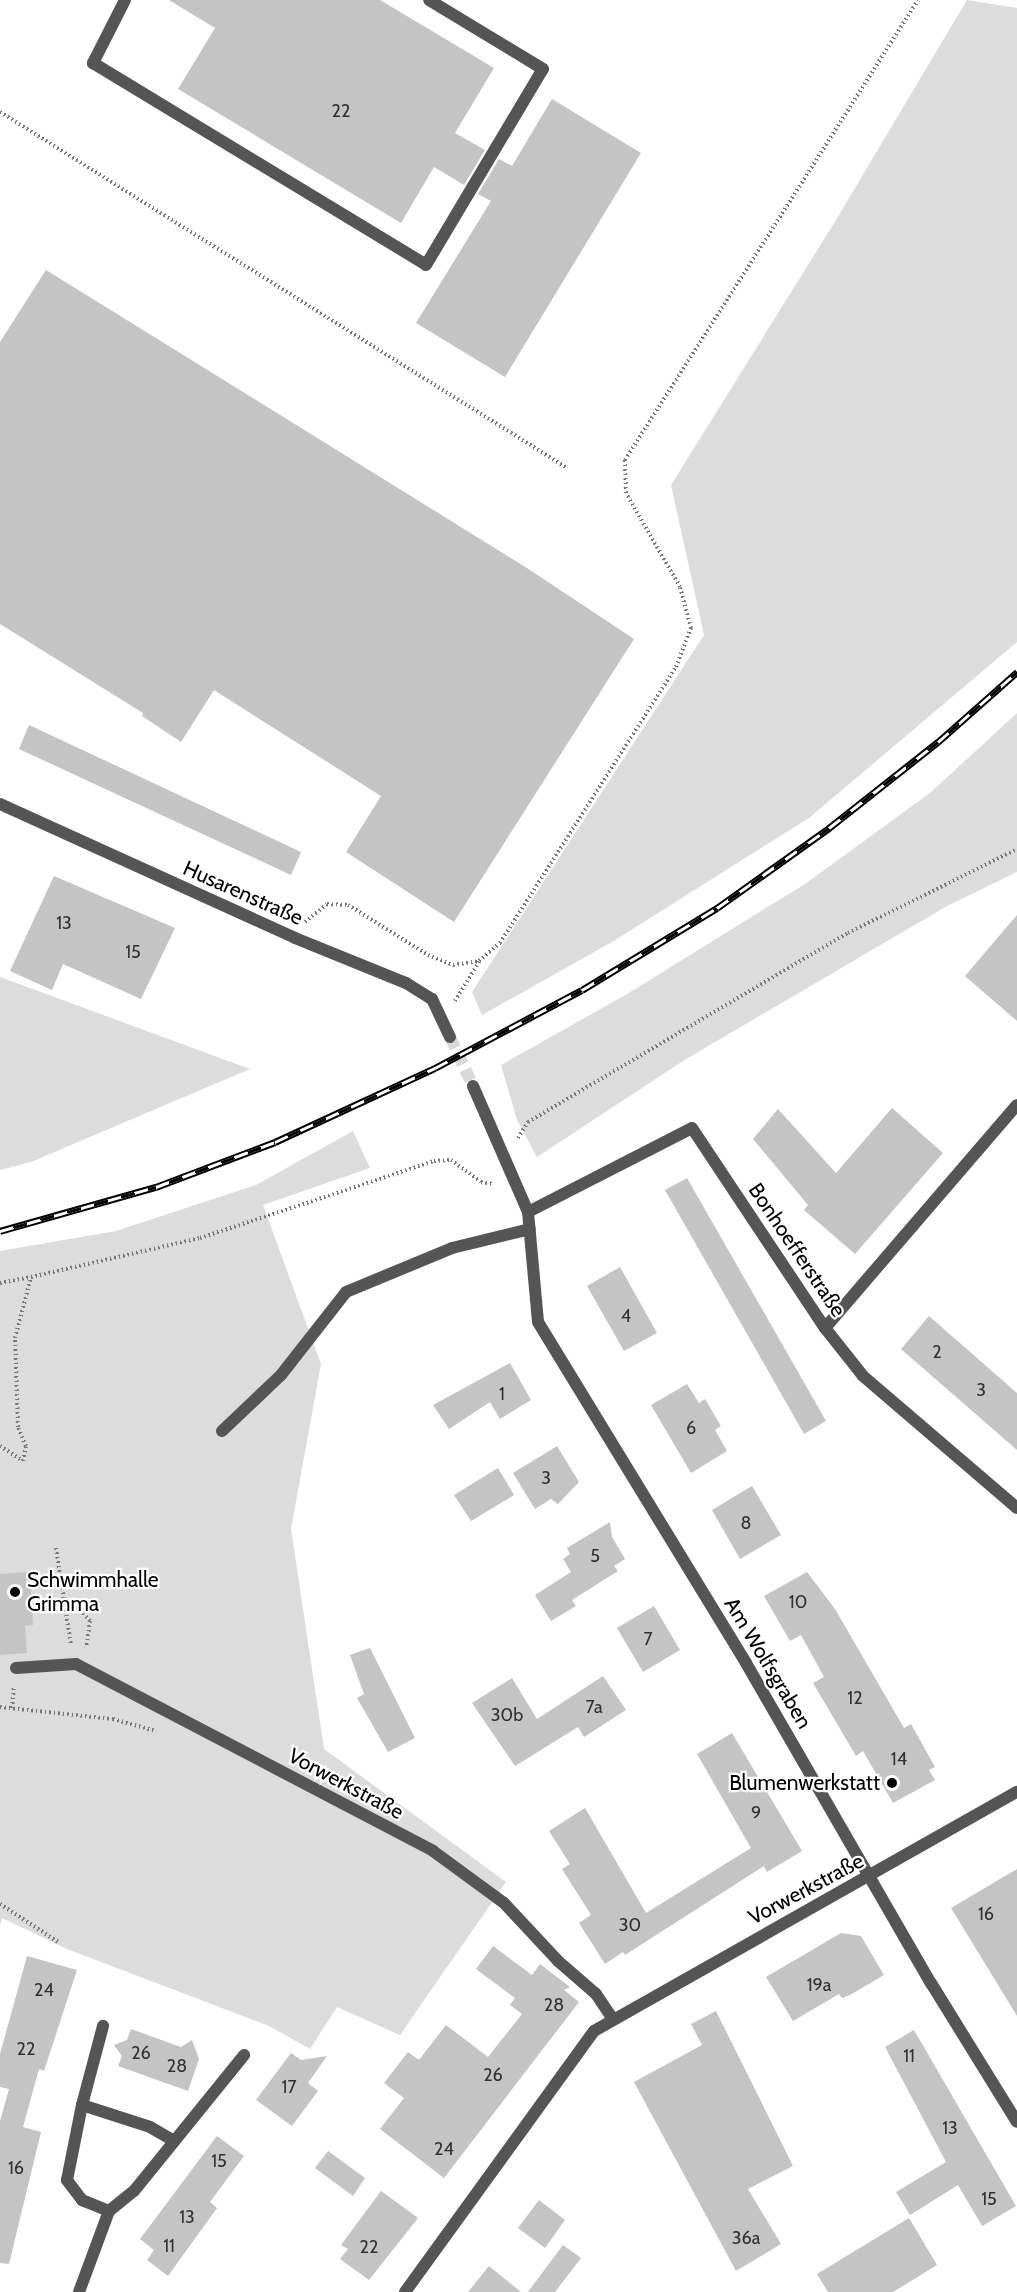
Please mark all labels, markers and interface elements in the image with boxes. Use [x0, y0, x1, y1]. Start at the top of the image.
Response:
house number: 22 [332, 100, 350, 122]
street label: Husarenstraße [179, 855, 307, 931]
house number: 13 [56, 912, 72, 934]
house number: 15 [125, 941, 141, 963]
street label: Bonhoefferstraße [743, 1178, 851, 1322]
house number: 4 [621, 1305, 631, 1327]
house number: 2 [932, 1341, 942, 1363]
house number: 3 [976, 1379, 986, 1401]
house number: 1 [499, 1383, 505, 1405]
house number: 6 [686, 1417, 696, 1439]
house number: 3 [541, 1467, 551, 1489]
house number: 8 [741, 1512, 751, 1534]
house number: 5 [590, 1545, 600, 1567]
place label: Schwimmhalle Grimma [27, 1567, 159, 1617]
marker: Schwimmhalle Grimma [8, 1585, 22, 1599]
house number: 10 [789, 1591, 807, 1613]
street label: Am Wolfsgraben [719, 1593, 817, 1733]
house number: 7 [643, 1628, 653, 1650]
house number: 12 [847, 1687, 863, 1709]
house number: 7a [585, 1696, 603, 1718]
house number: 30b [491, 1704, 523, 1726]
street label: Vorwerkstraße [284, 1743, 408, 1825]
house number: 14 [891, 1748, 907, 1770]
place label: Blumenwerkstatt [729, 1770, 880, 1796]
marker: Blumenwerkstatt [885, 1776, 899, 1790]
house number: 9 [751, 1802, 761, 1824]
street label: Vorwerkstraße [744, 1848, 868, 1930]
house number: 16 [978, 1903, 994, 1925]
house number: 30 [619, 1914, 641, 1936]
house number: 19a [807, 1974, 831, 1996]
house number: 24 [34, 1979, 54, 2001]
house number: 28 [544, 1994, 564, 2016]
house number: 22 [17, 2038, 35, 2060]
house number: 26 [131, 2042, 151, 2064]
house number: 11 [903, 2045, 915, 2067]
house number: 28 [167, 2055, 187, 2077]
house number: 26 [483, 2064, 503, 2086]
house number: 17 [282, 2076, 296, 2098]
house number: 13 [942, 2117, 958, 2139]
house number: 24 [434, 2138, 454, 2160]
house number: 15 [211, 2150, 227, 2172]
house number: 16 [8, 2157, 24, 2179]
house number: 15 [981, 2188, 997, 2210]
house number: 13 [179, 2206, 195, 2228]
house number: 36a [732, 2227, 760, 2249]
house number: 11 [163, 2235, 175, 2257]
house number: 22 [360, 2236, 378, 2258]

